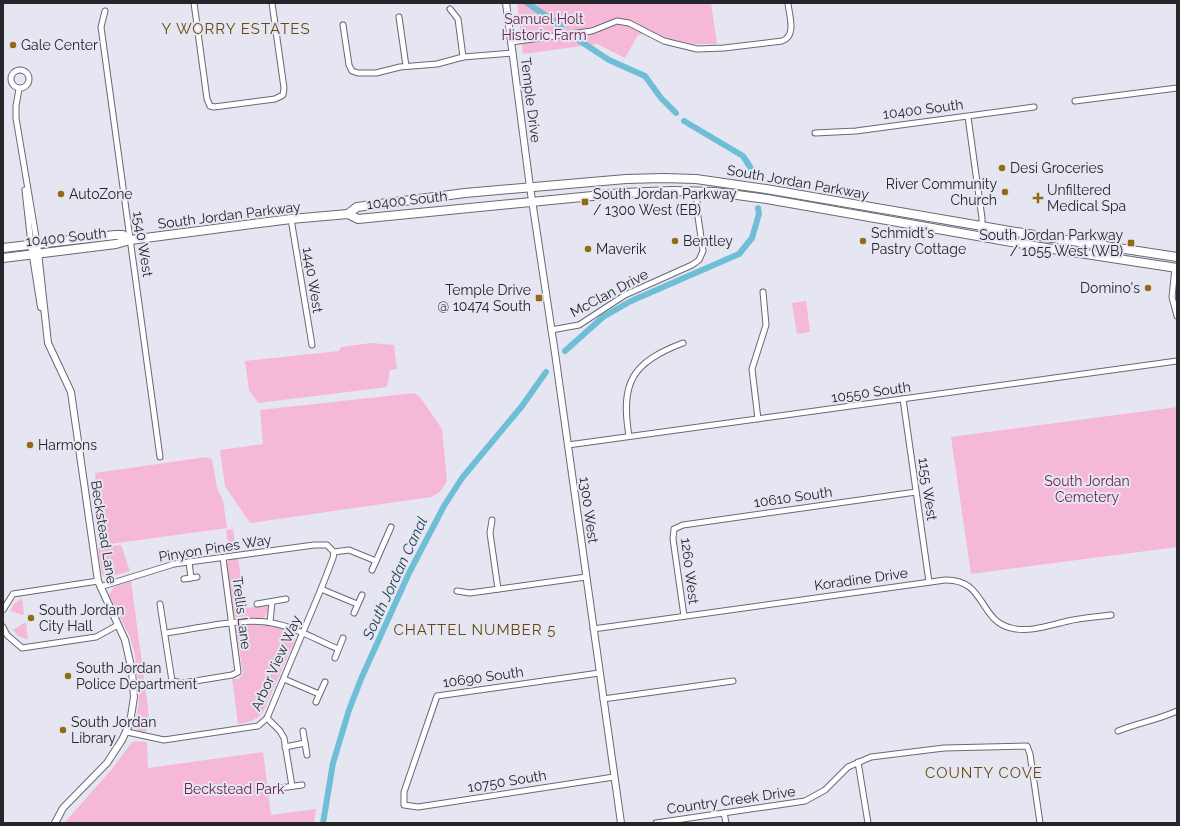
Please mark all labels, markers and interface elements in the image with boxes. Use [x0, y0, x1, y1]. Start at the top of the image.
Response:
park label: Samuel Holt Historic Farm [501, 11, 587, 43]
district label: Y WORRY ESTATES [161, 20, 311, 38]
place label: Gale Center [21, 37, 98, 53]
marker: Gale Center [8, 40, 18, 50]
street label: Temple Drive [518, 56, 544, 144]
street label: 10400 South [882, 96, 964, 122]
place label: Desi Groceries [1010, 160, 1104, 176]
street label: South Jordan Parkway [726, 162, 871, 202]
marker: Desi Groceries [997, 163, 1007, 173]
place label: River Community Church [886, 176, 997, 208]
place label: Unfiltered Medical Spa [1047, 182, 1126, 214]
place label: AutoZone [69, 186, 133, 202]
place label: South Jordan Parkway / 1300 West (EB) [593, 186, 737, 218]
marker: River Community Church [1000, 187, 1010, 197]
street label: 10400 South [366, 188, 448, 212]
marker: AutoZone [56, 189, 66, 199]
marker: Unfiltered Medical Spa [1032, 192, 1044, 204]
marker: South Jordan Parkway / 1300 West (EB) [580, 197, 590, 207]
street label: South Jordan Parkway [157, 198, 302, 232]
street label: 1540 West [130, 210, 156, 278]
street label: 10400 South [25, 225, 107, 249]
place label: Schmidt's Pastry Cottage [871, 225, 966, 257]
place label: South Jordan Parkway / 1055 West (WB) [979, 227, 1123, 259]
place label: Bentley [683, 233, 733, 249]
marker: Bentley [670, 236, 680, 246]
marker: Schmidt's Pastry Cottage [858, 236, 868, 246]
marker: South Jordan Parkway / 1055 West (WB) [1126, 238, 1136, 248]
place label: Maverik [596, 241, 647, 257]
marker: Maverik [583, 244, 593, 254]
street label: 1440 West [300, 246, 326, 314]
street label: McClan Drive [567, 266, 651, 320]
place label: Domino's [1080, 280, 1140, 296]
place label: Temple Drive @ 10474 South [438, 282, 531, 314]
marker: Domino's [1143, 283, 1153, 293]
marker: Temple Drive @ 10474 South [534, 293, 544, 303]
street label: 10550 South [830, 379, 912, 405]
place label: Harmons [38, 437, 97, 453]
marker: Harmons [25, 440, 35, 450]
street label: 1155 West [916, 456, 940, 522]
park label: South Jordan Cemetery [1044, 473, 1130, 505]
street label: 1300 West [576, 476, 602, 545]
street label: Beckstead Lane [88, 479, 120, 585]
street label: 10610 South [753, 484, 833, 510]
water label: South Jordan Canal [358, 514, 431, 643]
street label: Pinyon Pines Way [157, 531, 273, 565]
street label: 1260 West [678, 537, 702, 605]
street label: Koradine Drive [813, 564, 909, 594]
street label: Trellis Lane [230, 576, 254, 650]
place label: South Jordan City Hall [39, 602, 124, 634]
marker: South Jordan City Hall [26, 613, 36, 623]
street label: Arbor View Way [248, 613, 304, 713]
district label: CHATTEL NUMBER 5 [393, 621, 557, 639]
place label: South Jordan Police Department [76, 660, 197, 692]
street label: 10690 South [442, 663, 524, 691]
marker: South Jordan Police Department [63, 671, 73, 681]
place label: South Jordan Library [71, 714, 156, 746]
marker: South Jordan Library [58, 725, 68, 735]
district label: COUNTY COVE [925, 764, 1043, 782]
street label: 10750 South [466, 767, 548, 795]
park label: Beckstead Park [184, 781, 285, 797]
street label: Country Creek Drive [666, 783, 796, 817]

